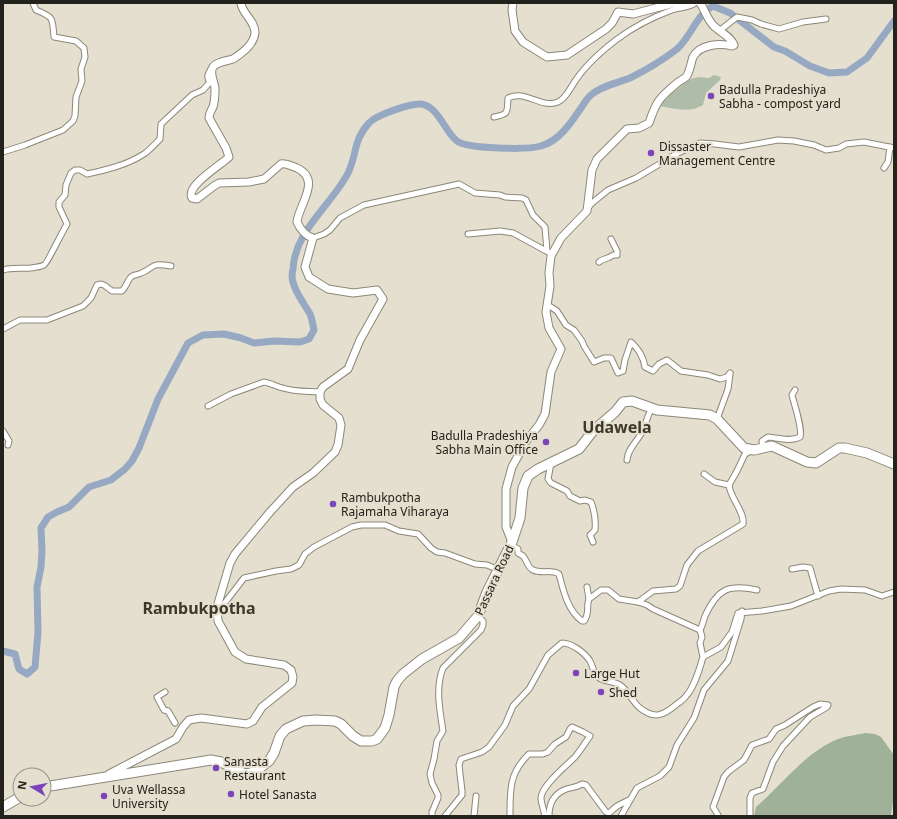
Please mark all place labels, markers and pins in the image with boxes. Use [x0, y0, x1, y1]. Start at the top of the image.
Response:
place label: Badulla Pradeshiya Sabha - compost yard [719, 81, 841, 112]
marker: Badulla Pradeshiya Sabha - compost yard [706, 91, 716, 101]
place label: Dissaster Management Centre [659, 138, 776, 169]
marker: Dissaster Management Centre [646, 148, 656, 158]
place label: Badulla Pradeshiya Sabha Main Office [431, 427, 538, 458]
marker: Badulla Pradeshiya Sabha Main Office [541, 437, 551, 447]
place label: Rambukpotha Rajamaha Viharaya [341, 489, 449, 520]
marker: Rambukpotha Rajamaha Viharaya [328, 499, 338, 509]
place label: Large Hut [584, 665, 640, 682]
marker: Large Hut [571, 668, 581, 678]
place label: Shed [609, 684, 637, 701]
marker: Shed [596, 687, 606, 697]
place label: Sanasta Restaurant [224, 753, 286, 784]
marker: Sanasta Restaurant [211, 763, 221, 773]
place label: Uva Wellassa University [112, 781, 186, 812]
place label: Hotel Sanasta [239, 786, 317, 803]
marker: Hotel Sanasta [226, 789, 236, 799]
marker: Uva Wellassa University [99, 791, 109, 801]

